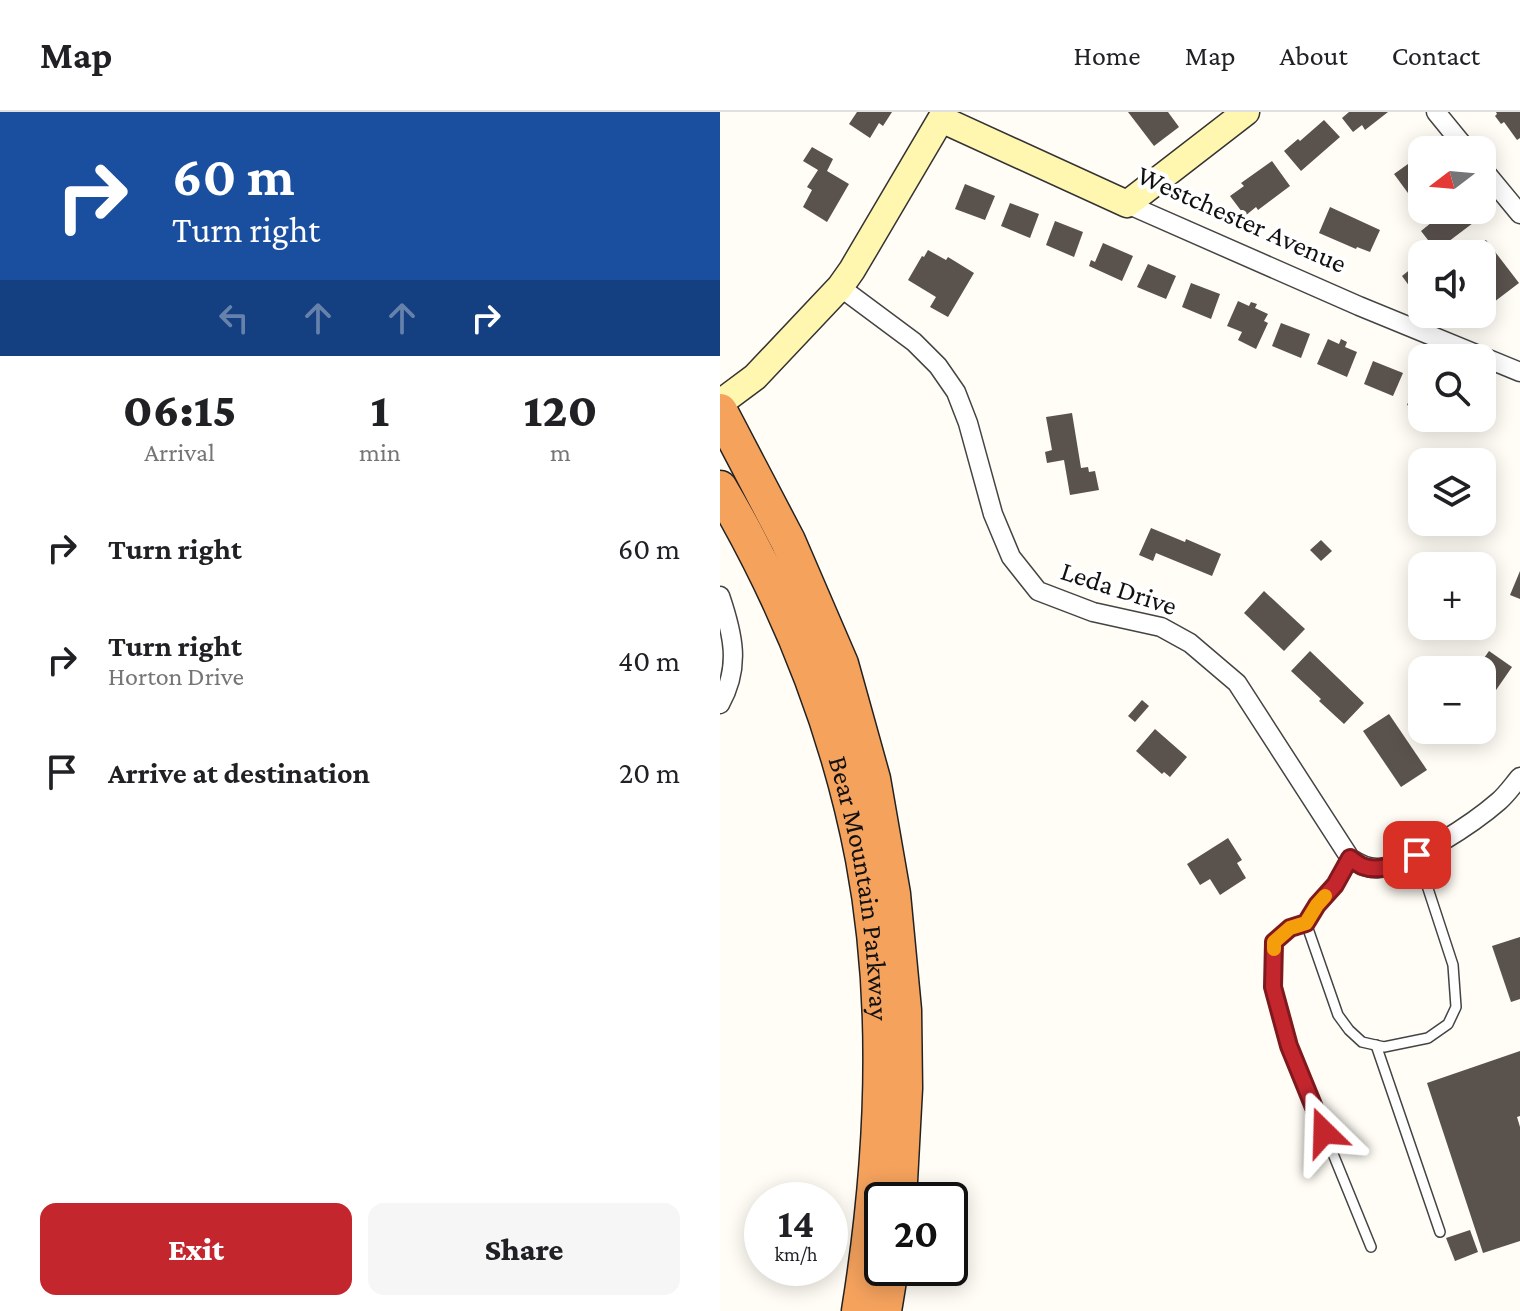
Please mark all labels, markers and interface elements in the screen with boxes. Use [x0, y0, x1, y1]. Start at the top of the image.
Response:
text: Map [40, 34, 113, 76]
text: Home [1074, 40, 1141, 71]
text: Map [1185, 40, 1236, 71]
text: About [1280, 40, 1348, 71]
text: Contact [1392, 40, 1480, 71]
north arrow [1408, 136, 1496, 224]
map controls [1408, 136, 1496, 744]
icon: right [40, 144, 144, 248]
text: 60 m [172, 145, 295, 207]
street label: Westchester Avenue [1133, 159, 1351, 279]
text: Turn right [172, 210, 320, 250]
button: sound [1408, 240, 1496, 328]
icon: left [212, 296, 256, 340]
icon: ahead [296, 296, 340, 340]
icon: ahead [380, 296, 424, 340]
icon: right [464, 296, 508, 340]
button: search [1408, 344, 1496, 432]
text: 06:15 [123, 383, 236, 436]
text: 1 [371, 383, 389, 436]
text: 120 [523, 383, 597, 436]
text: Arrival [144, 438, 215, 467]
text: min [359, 438, 401, 467]
text: m [550, 438, 571, 467]
button: layers [1408, 448, 1496, 536]
icon: right [40, 526, 84, 570]
text: Turn right [108, 532, 242, 565]
text: 60 m [618, 532, 680, 565]
button: + [1408, 552, 1496, 640]
street label: Leda Drive [1057, 555, 1181, 621]
text: Turn right [108, 629, 242, 662]
icon: right [40, 638, 84, 682]
text: 40 m [618, 644, 680, 677]
button: − [1408, 656, 1496, 744]
text: Horton Drive [108, 662, 244, 691]
icon: arrive [40, 750, 84, 794]
street label: Bear Mountain Parkway [823, 752, 896, 1022]
text: Arrive at destination [108, 756, 370, 789]
text: 20 m [619, 756, 680, 789]
pin [1383, 821, 1451, 889]
icon: arrive [1395, 833, 1439, 877]
position arrow [1282, 1090, 1366, 1174]
speed limit sign: 20 [864, 1182, 968, 1286]
text: 14 [778, 1201, 814, 1246]
button: Exit [40, 1203, 352, 1295]
button: Share [368, 1203, 680, 1295]
text: km/h [774, 1243, 818, 1265]

